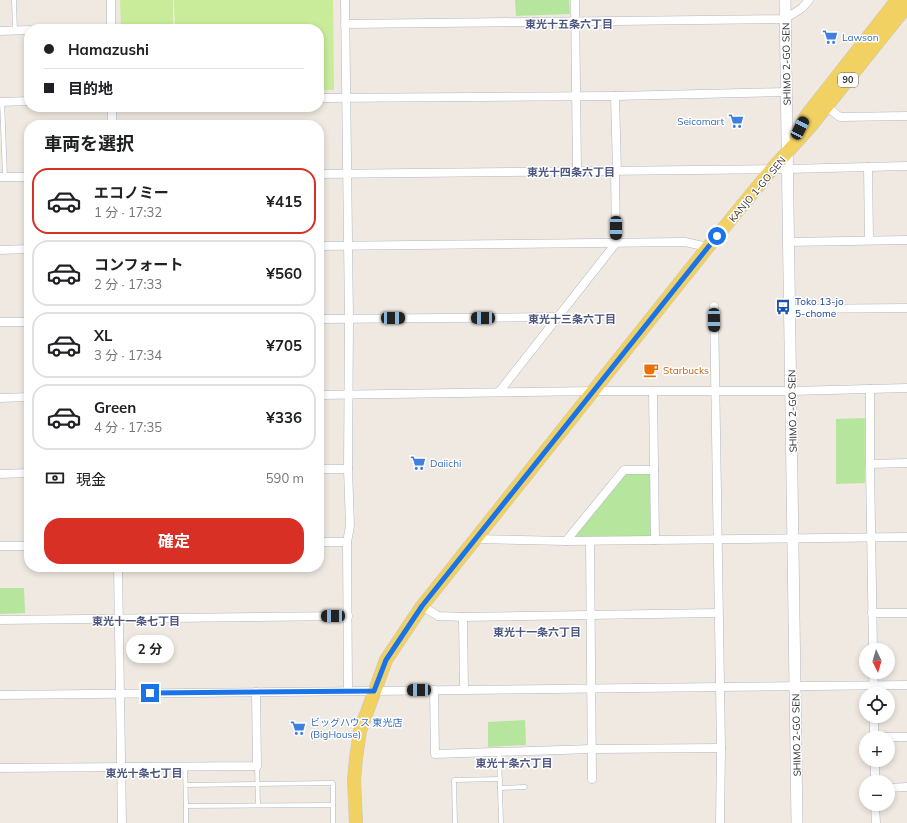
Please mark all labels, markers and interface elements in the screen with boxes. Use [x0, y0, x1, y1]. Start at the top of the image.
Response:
district label: 東光十五条六丁目 [525, 17, 613, 31]
street label: SHIMO 2-GO SEN [779, 22, 794, 106]
supermarket icon: Lawson [821, 28, 839, 46]
place label: Lawson [842, 31, 879, 44]
text: Hamazushi [68, 40, 149, 59]
road number: 90 [838, 73, 858, 87]
text: 目的地 [68, 79, 113, 98]
supermarket icon: Seicomart [727, 112, 745, 130]
place label: Seicomart [677, 115, 724, 128]
car [789, 115, 811, 141]
text: 車両を選択 [44, 132, 134, 155]
street label: KANJO 1-GO SEN [726, 154, 789, 225]
district label: 東光十四条六丁目 [527, 165, 615, 179]
icon: car [46, 183, 82, 219]
text: エコノミー [94, 183, 169, 202]
text: ¥415 [266, 192, 302, 211]
text: 1 分 · 17:32 [94, 204, 162, 220]
car [610, 216, 622, 240]
route start [708, 227, 726, 245]
icon: car [46, 255, 82, 291]
text: コンフォート [94, 255, 184, 274]
text: ¥560 [266, 264, 302, 283]
text: 2 分 · 17:33 [94, 276, 162, 292]
place label: Toko 13-jo 5-chome [795, 295, 844, 320]
bus stop icon: Toko 13-jo 5-chome [774, 298, 792, 316]
car [708, 308, 720, 332]
car [381, 312, 405, 324]
car [471, 312, 495, 324]
district label: 東光十三条六丁目 [528, 312, 616, 326]
text: XL [94, 326, 112, 345]
icon: car [46, 327, 82, 363]
text: ¥705 [266, 336, 302, 355]
text: 3 分 · 17:34 [94, 347, 162, 363]
cafe icon: Starbucks [642, 361, 660, 379]
place label: Starbucks [663, 364, 709, 377]
street label: SHIMO 2-GO SEN [785, 369, 800, 453]
text: Green [94, 398, 136, 417]
icon: car [46, 399, 82, 435]
text: ¥336 [266, 408, 302, 427]
text: 4 分 · 17:35 [94, 419, 162, 435]
supermarket icon: Daiichi [409, 454, 427, 472]
place label: Daiichi [430, 457, 461, 470]
icon: cash [44, 467, 66, 489]
text: 現金 [76, 470, 106, 489]
text: 590 m [266, 470, 304, 486]
button: 確定 [44, 518, 304, 564]
car [321, 610, 345, 622]
district label: 東光十一条七丁目 [92, 614, 180, 628]
district label: 東光十一条六丁目 [493, 625, 581, 639]
callout: 2 分 [126, 635, 174, 663]
text: 2 分 [138, 641, 162, 657]
north arrow [859, 643, 895, 679]
map controls [859, 643, 895, 811]
route end [141, 684, 159, 702]
car [407, 684, 431, 696]
button: locate [859, 687, 895, 723]
street label: SHIMO 2-GO SEN [789, 693, 804, 777]
place label: ビッグハウス 東光店 (BigHouse) [310, 716, 403, 741]
supermarket icon: ビッグハウス 東光店 (BigHouse) [289, 719, 307, 737]
button: + [859, 731, 895, 767]
district label: 東光十条六丁目 [476, 756, 553, 770]
district label: 東光十条七丁目 [106, 766, 183, 780]
button: − [859, 775, 895, 811]

